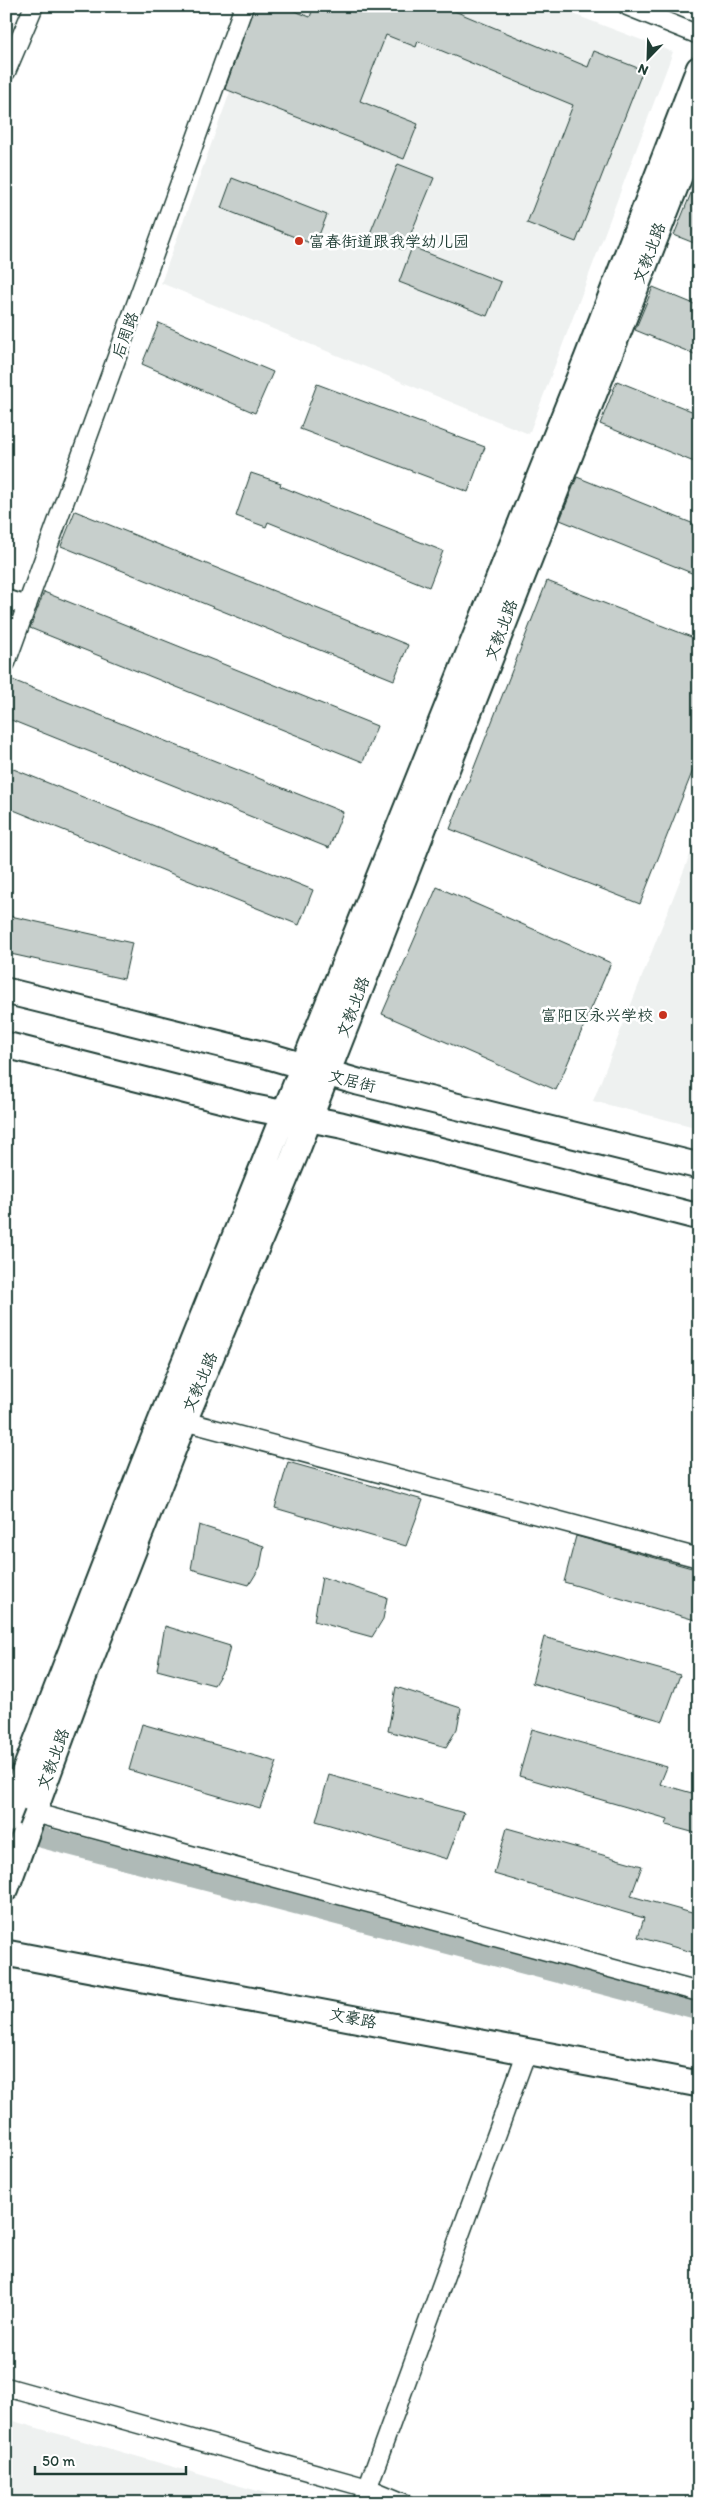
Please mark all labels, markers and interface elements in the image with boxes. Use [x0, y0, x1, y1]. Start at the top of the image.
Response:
north arrow [622, 32, 672, 82]
text: N [635, 60, 651, 79]
street label: 文教北路 [629, 220, 669, 286]
place label: 富春街道跟我学幼儿园 [309, 232, 469, 251]
marker: 富春街道跟我学幼儿园 [293, 235, 305, 247]
street label: 后周路 [108, 309, 142, 361]
street label: 文教北路 [481, 597, 521, 663]
street label: 文教北路 [333, 974, 373, 1040]
place label: 富阳区永兴学校 [541, 1006, 653, 1025]
marker: 富阳区永兴学校 [657, 1009, 669, 1021]
street label: 文居街 [326, 1066, 378, 1096]
street label: 文教北路 [179, 1349, 221, 1415]
street label: 文教北路 [33, 1726, 73, 1792]
street label: 文豪路 [328, 2004, 378, 2032]
scale bar [35, 2444, 186, 2476]
text: 50 m [42, 2452, 75, 2470]

